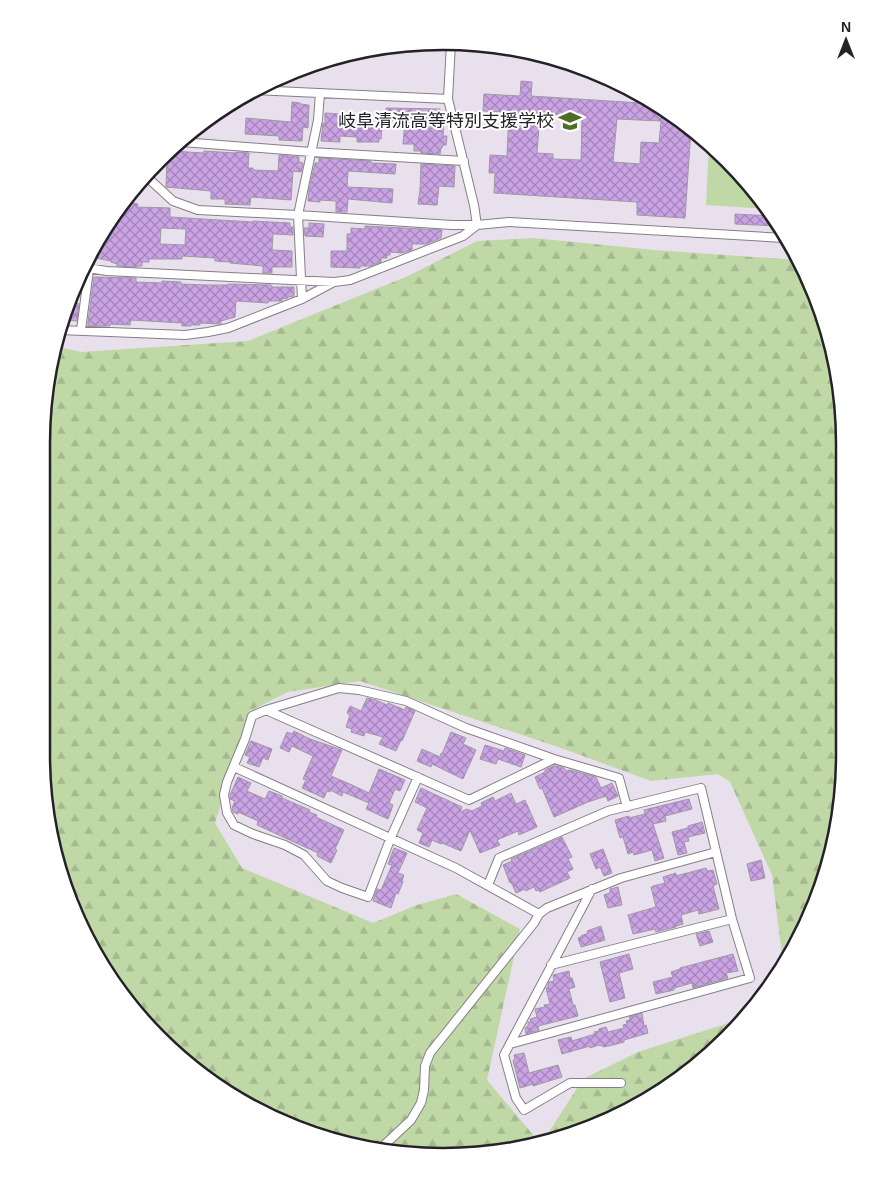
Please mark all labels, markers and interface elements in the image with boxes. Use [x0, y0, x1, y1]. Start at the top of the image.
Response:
north arrow [821, 15, 871, 65]
text: N [841, 19, 851, 35]
school or university icon: 岐阜清流高等特別支援学校 [557, 108, 583, 134]
place label: 岐阜清流高等特別支援学校 [338, 111, 554, 131]

